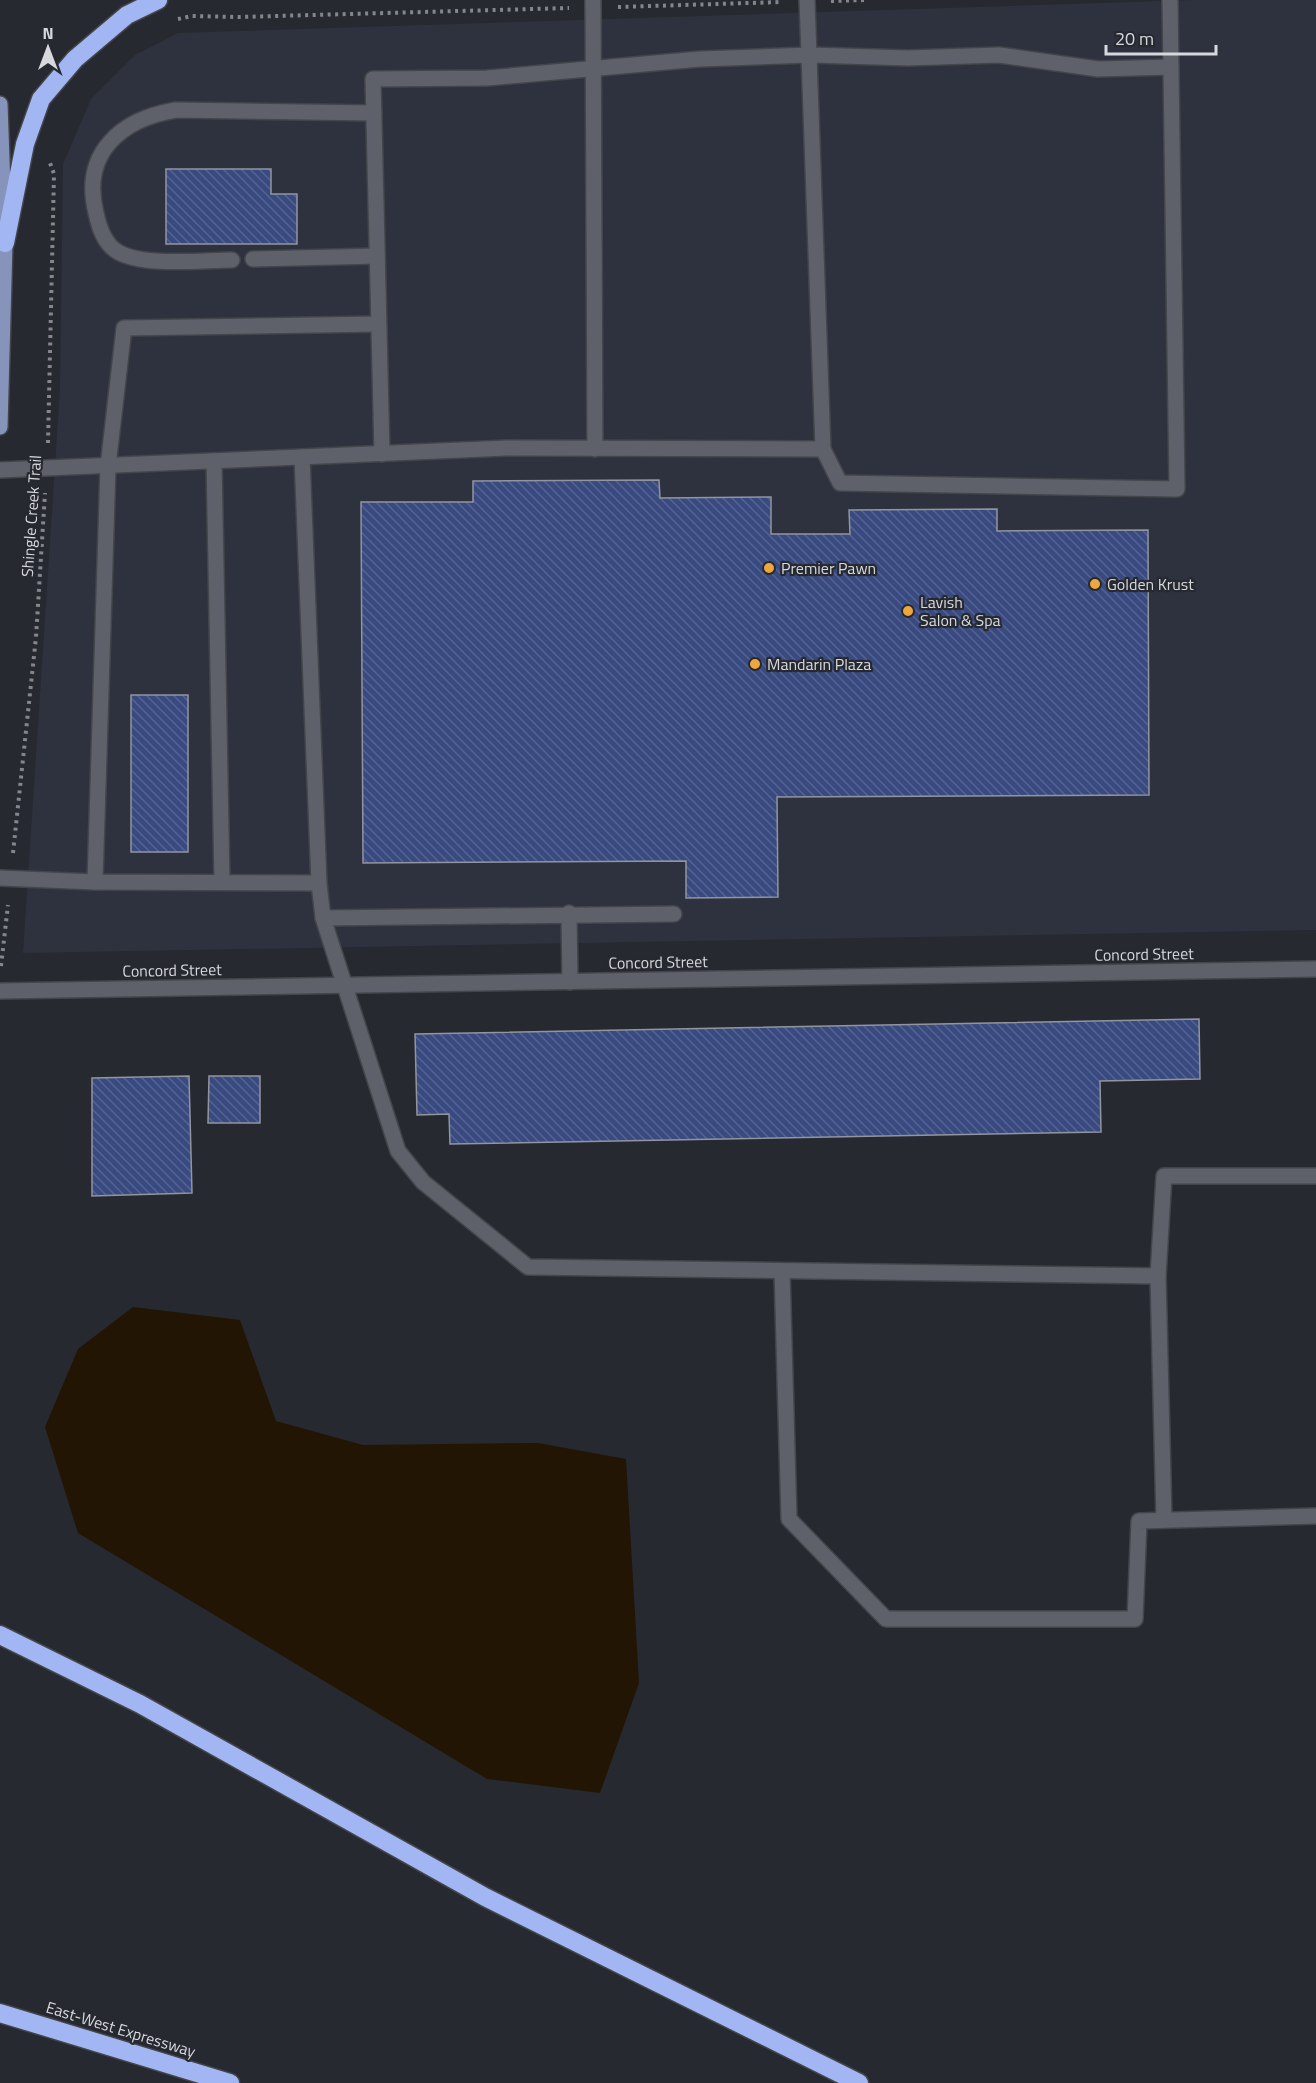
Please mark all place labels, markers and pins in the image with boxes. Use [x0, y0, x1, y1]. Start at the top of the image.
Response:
place label: Premier Pawn [781, 556, 876, 580]
marker: Premier Pawn [762, 561, 776, 575]
place label: Golden Krust [1107, 572, 1194, 596]
marker: Golden Krust [1088, 577, 1102, 591]
place label: Lavish Salon & Spa [920, 590, 1001, 632]
marker: Lavish Salon & Spa [901, 604, 915, 618]
place label: Mandarin Plaza [767, 652, 871, 676]
marker: Mandarin Plaza [748, 657, 762, 671]

